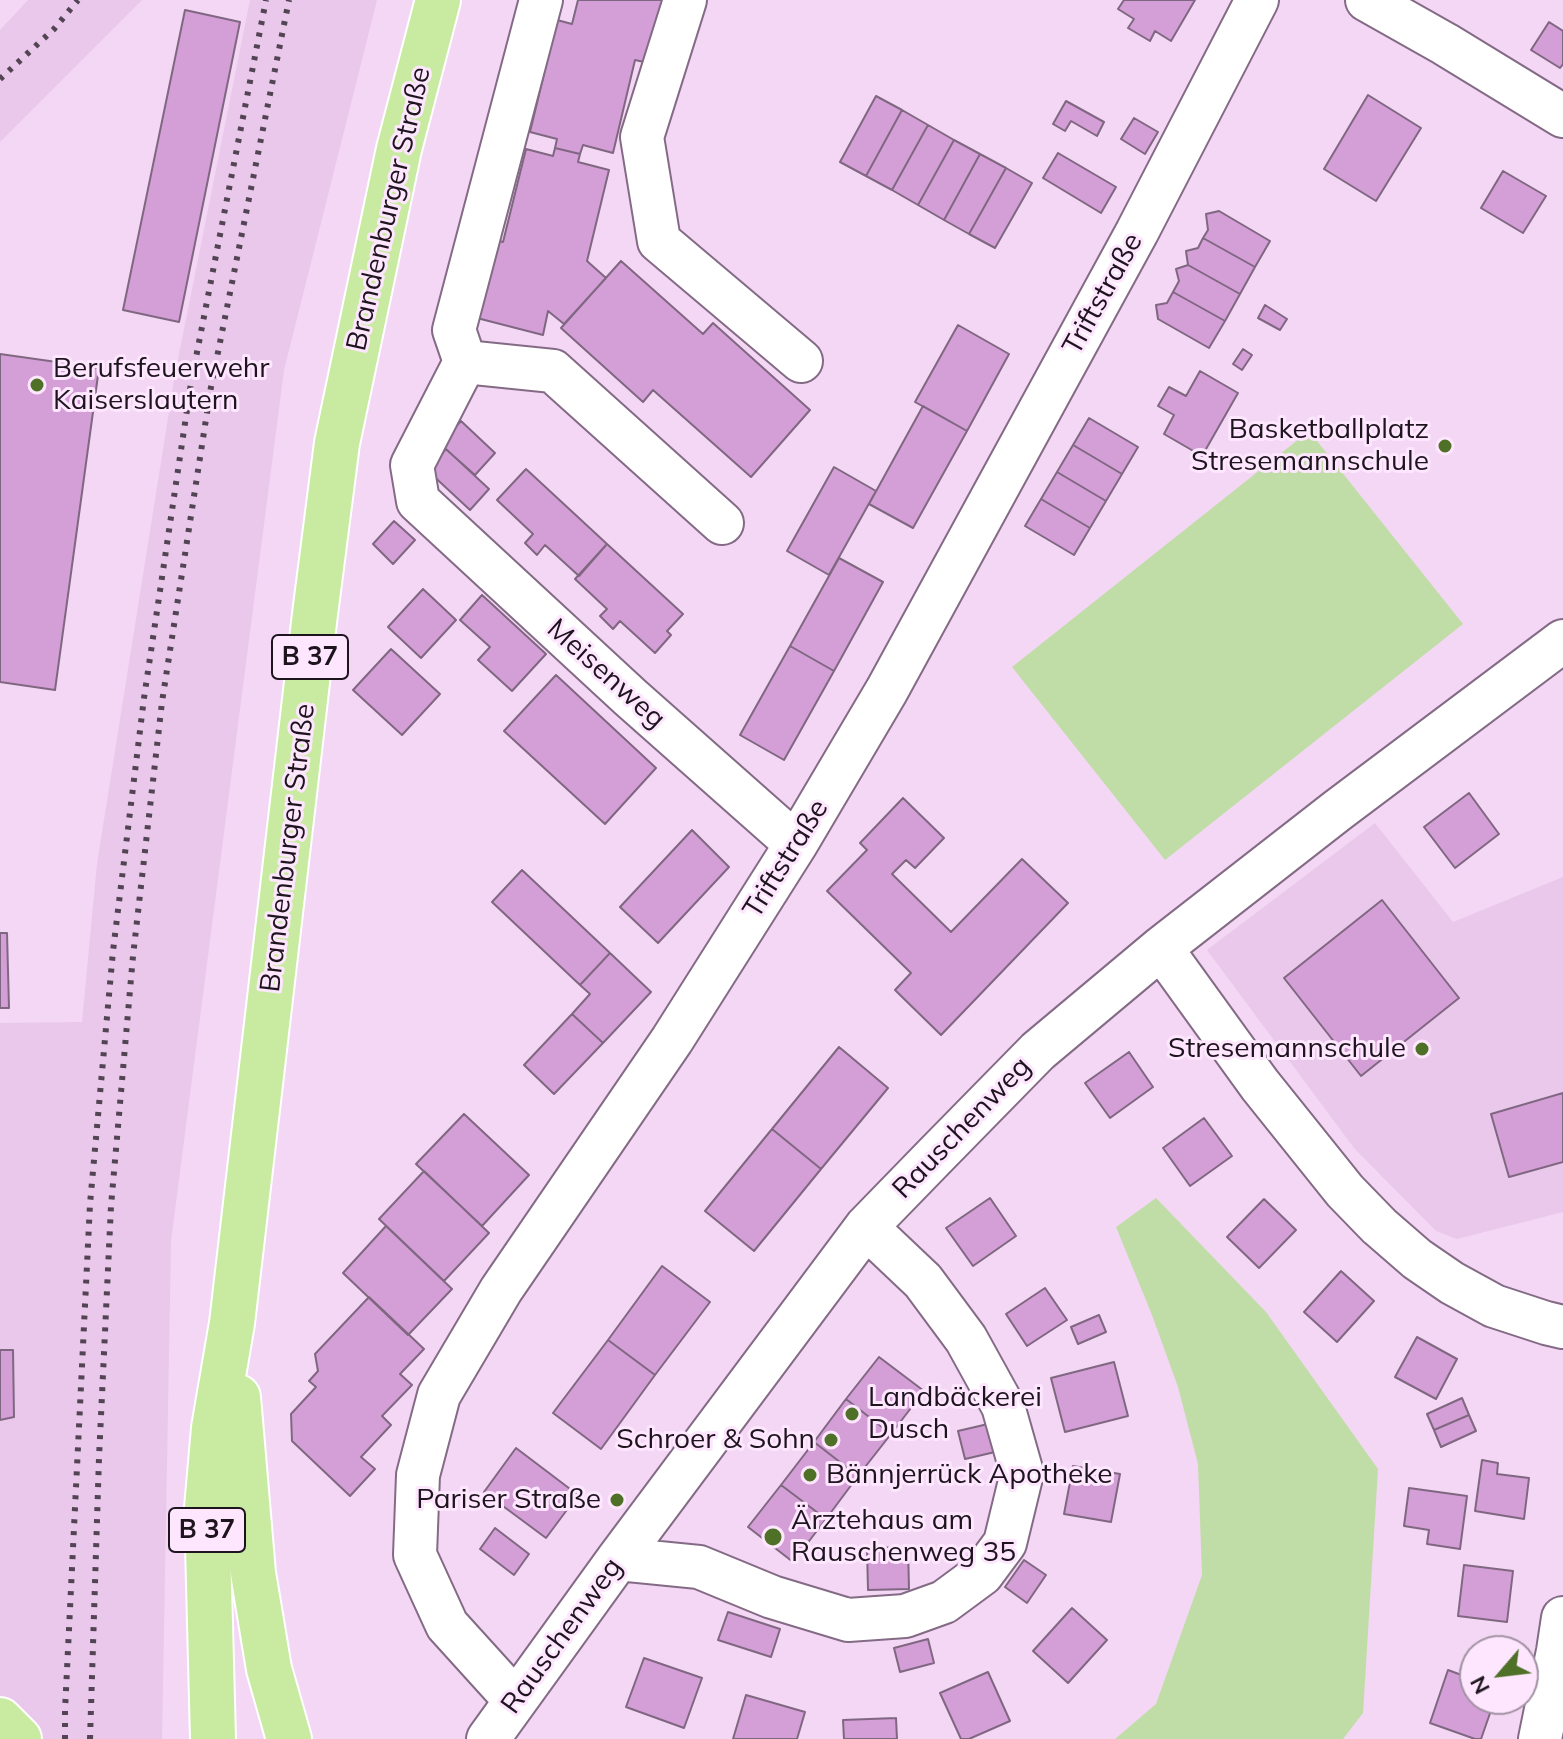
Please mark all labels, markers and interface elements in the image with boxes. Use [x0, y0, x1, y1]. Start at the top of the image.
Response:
street label: Brandenburger Straße [340, 64, 438, 354]
street label: Triftstraße [1056, 227, 1150, 361]
place label: Berufsfeuerwehr Kaiserslautern [53, 352, 269, 418]
marker: Berufsfeuerwehr Kaiserslautern [28, 376, 46, 394]
place label: Basketballplatz Stresemannschule [1191, 413, 1429, 479]
marker: Basketballplatz Stresemannschule [1436, 437, 1454, 455]
street label: Meisenweg [540, 612, 672, 736]
road number: B 37 [272, 635, 348, 679]
street label: Brandenburger Straße [254, 702, 322, 994]
street label: Triftstraße [736, 793, 836, 925]
place label: Stresemannschule [1168, 1032, 1406, 1066]
marker: Stresemannschule [1413, 1040, 1431, 1058]
street label: Rauschenweg [886, 1050, 1038, 1206]
place label: Landbäckerei Dusch [868, 1381, 1042, 1447]
marker: Landbäckerei Dusch [843, 1405, 861, 1423]
place label: Schroer & Sohn [616, 1423, 815, 1457]
marker: Schroer & Sohn [822, 1431, 840, 1449]
place label: Bännjerrück Apotheke [826, 1458, 1113, 1492]
marker: Bännjerrück Apotheke [801, 1466, 819, 1484]
place label: Pariser Straße [416, 1483, 601, 1517]
marker: Pariser Straße [608, 1491, 626, 1509]
place label: Ärztehaus am Rauschenweg 35 [791, 1504, 1016, 1570]
road number: B 37 [169, 1508, 245, 1552]
marker: Ärztehaus am Rauschenweg 35 [762, 1526, 784, 1548]
street label: Rauschenweg [494, 1552, 630, 1720]
north arrow [1459, 1635, 1539, 1715]
text: N [1463, 1671, 1496, 1699]

